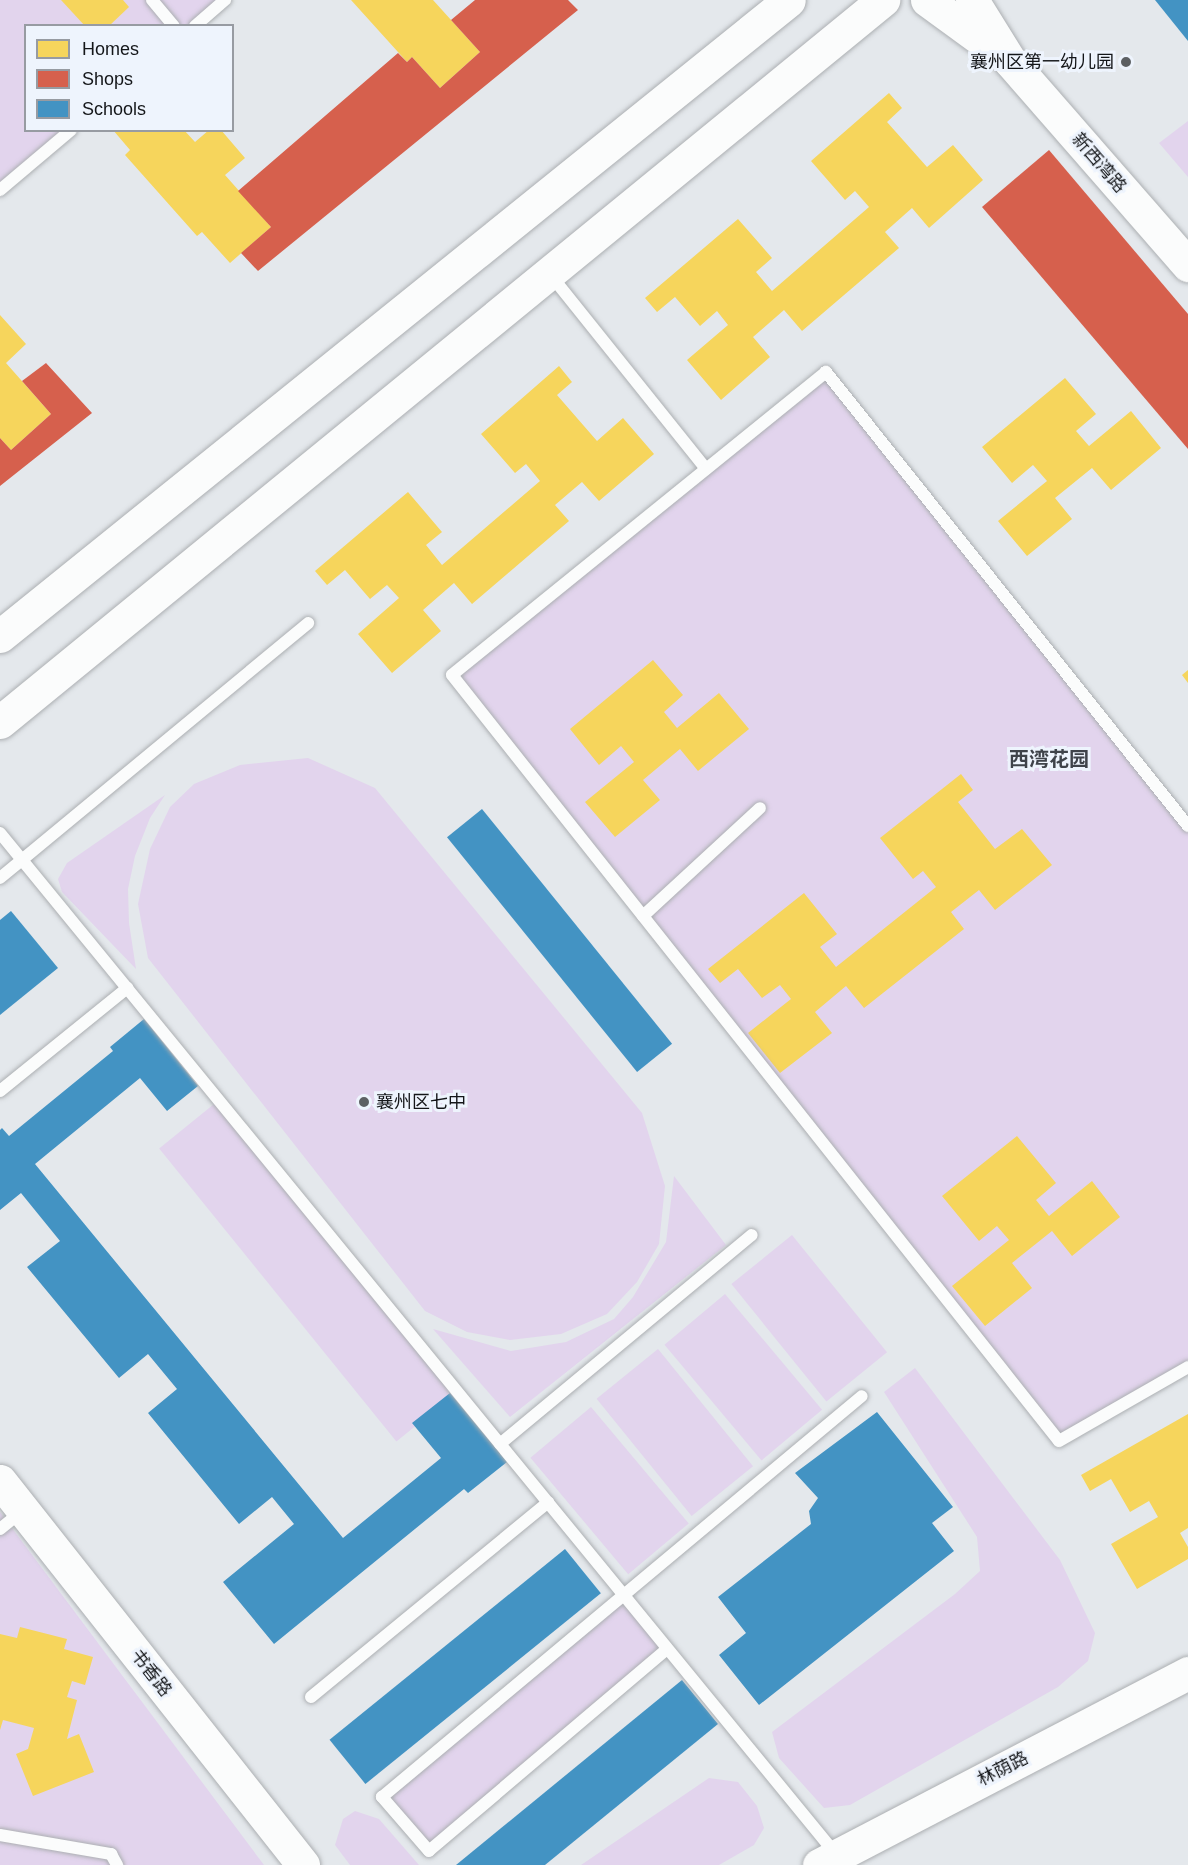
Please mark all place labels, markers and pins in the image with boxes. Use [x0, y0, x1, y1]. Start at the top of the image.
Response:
place label: 襄州区第一幼儿园 [970, 51, 1114, 73]
marker: 襄州区第一幼儿园 [1119, 55, 1133, 69]
place label: 襄州区七中 [376, 1091, 466, 1113]
marker: 襄州区七中 [357, 1095, 371, 1109]

